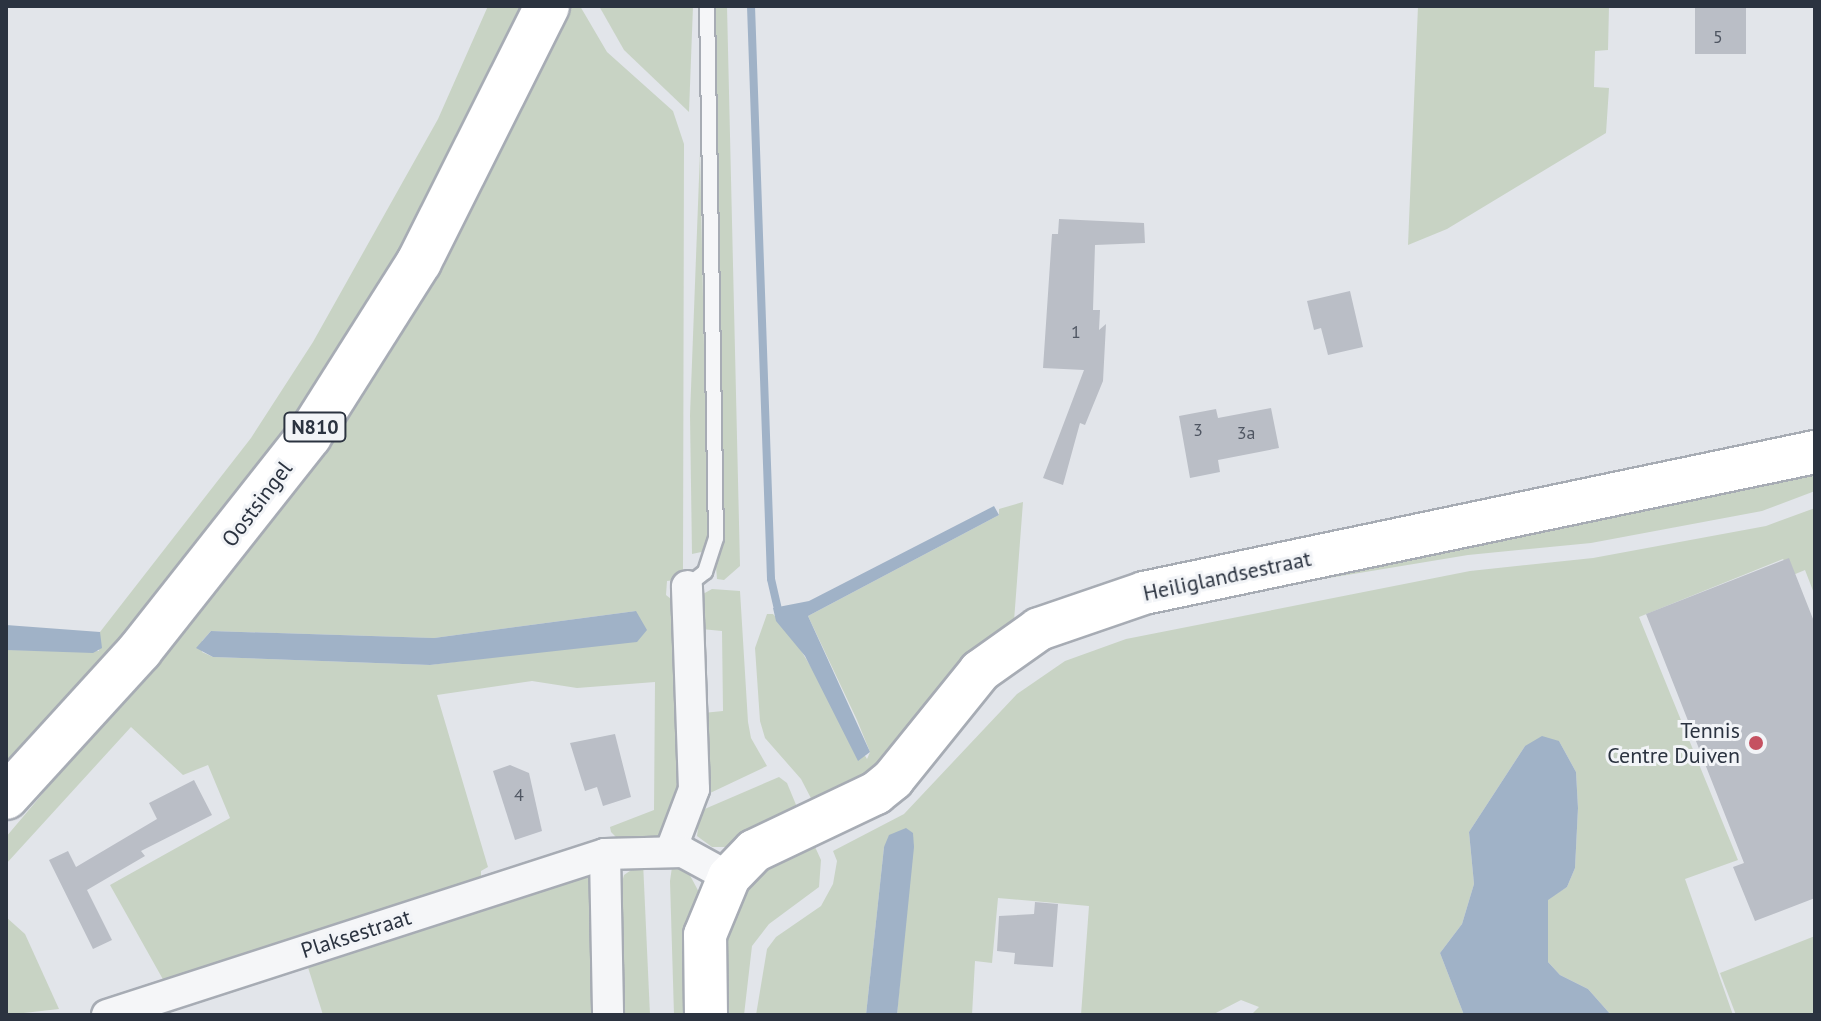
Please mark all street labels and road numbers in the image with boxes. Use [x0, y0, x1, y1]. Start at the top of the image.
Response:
road number: N810 [283, 411, 347, 443]
street label: Oostsingel [216, 456, 298, 552]
street label: Heiliglandsestraat [1141, 545, 1313, 607]
street label: Plaksestraat [298, 904, 414, 964]

